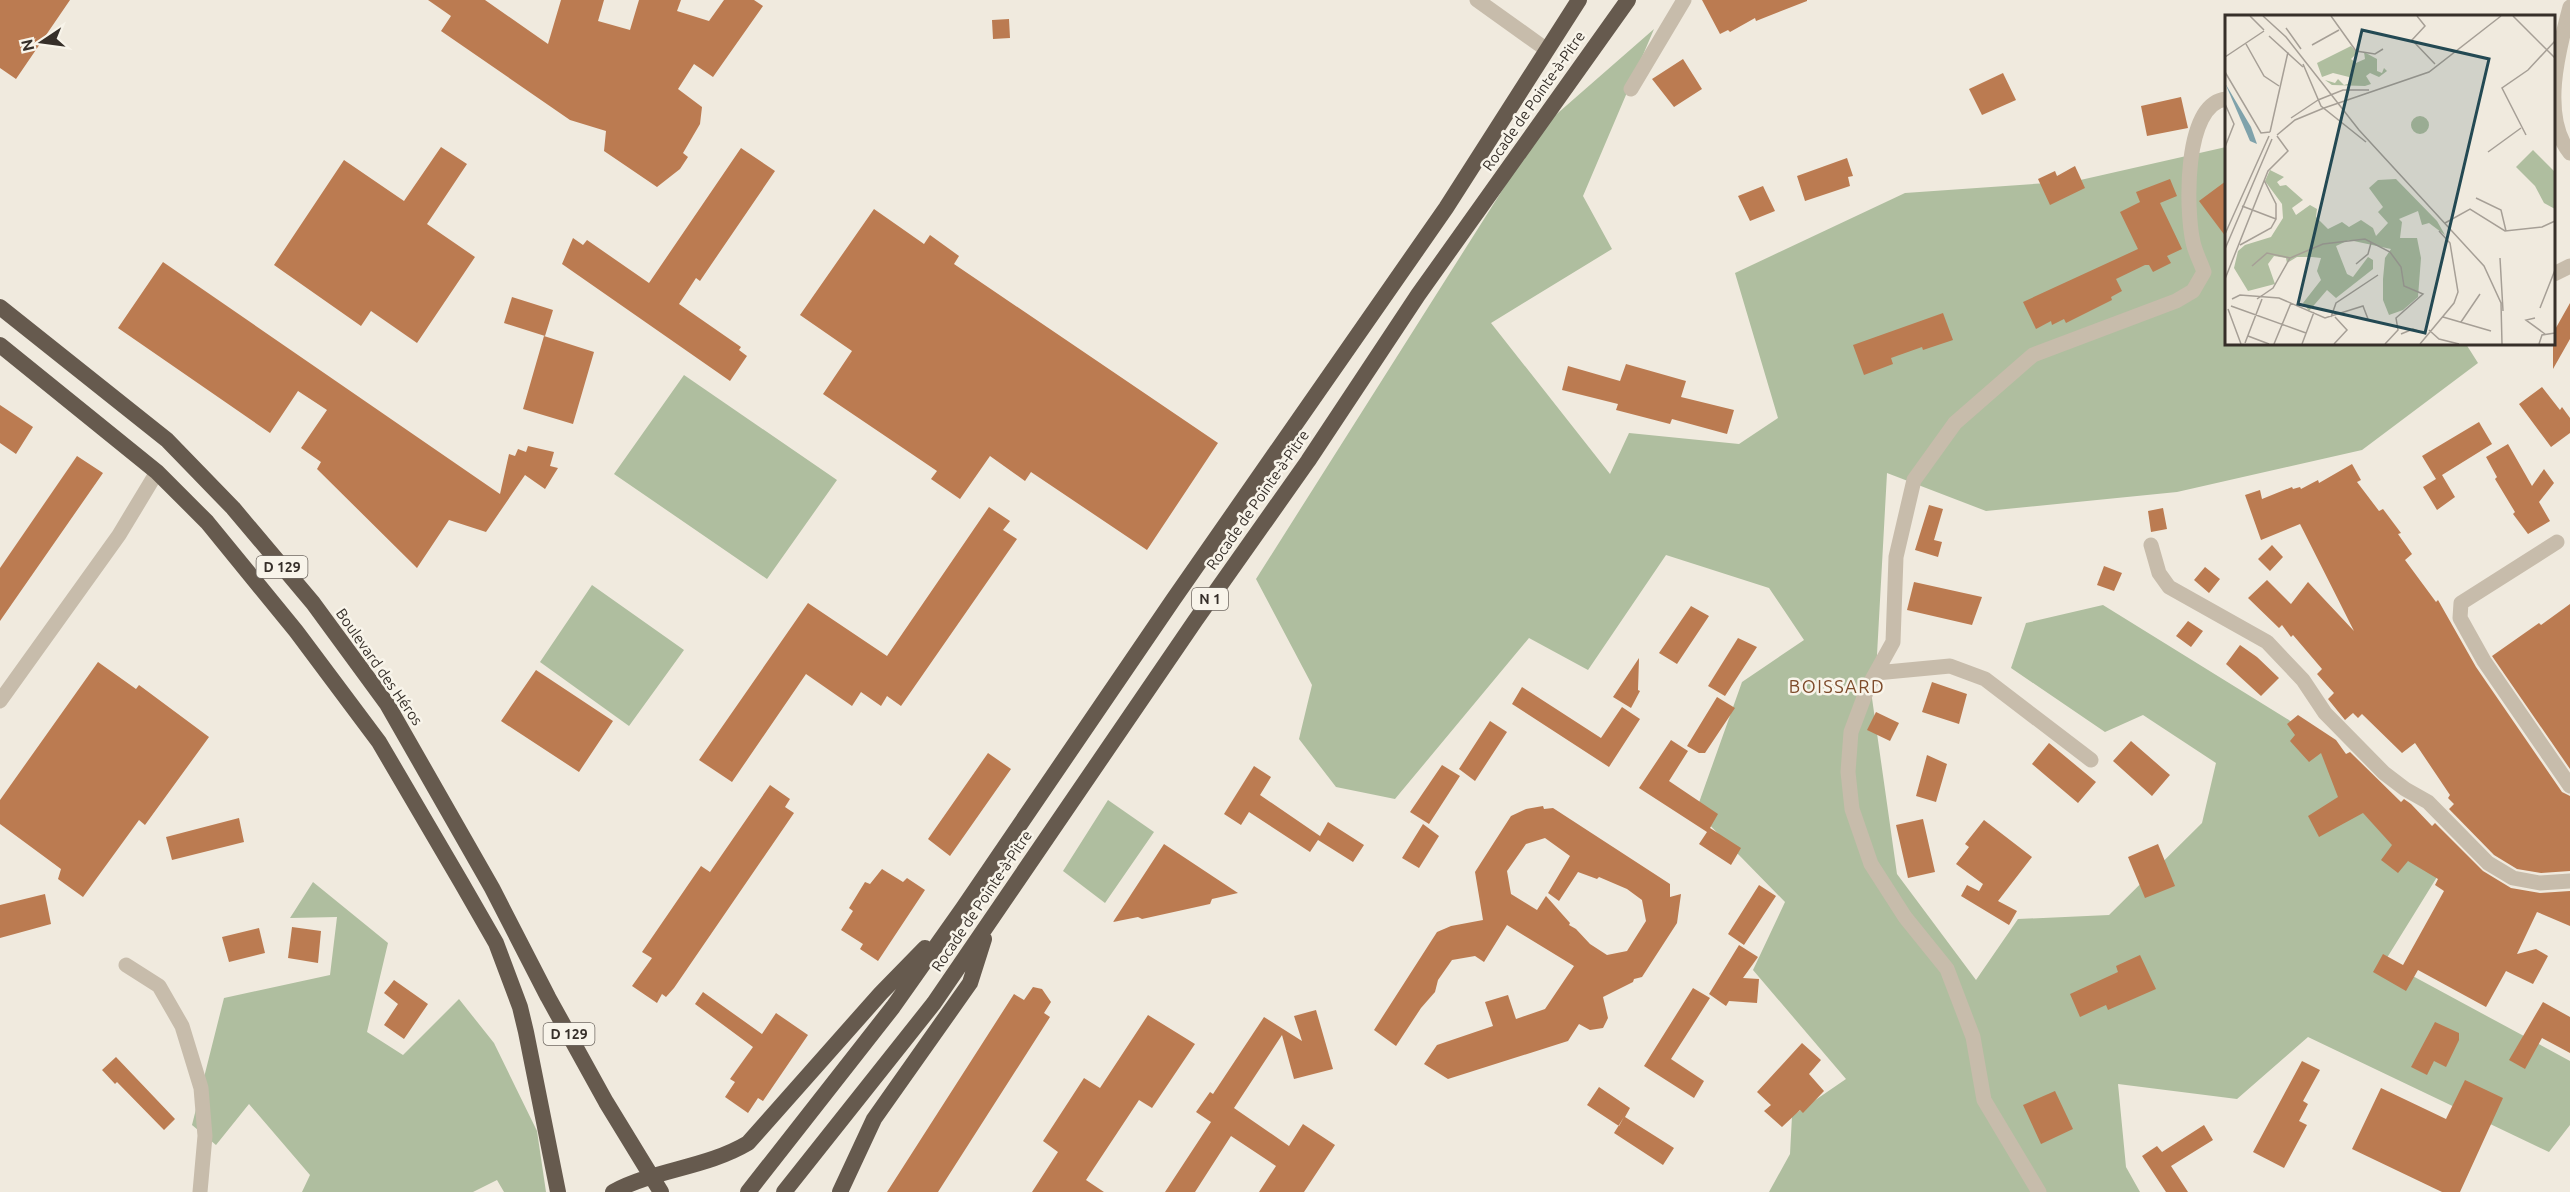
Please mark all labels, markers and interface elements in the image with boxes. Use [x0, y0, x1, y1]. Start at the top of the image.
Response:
north arrow [12, 12, 72, 72]
inset map [2225, 15, 2555, 345]
street label: Rocade de Pointe-à-Pitre [1479, 28, 1588, 174]
text: N [17, 38, 37, 53]
street label: Rocade de Pointe-à-Pitre [1203, 427, 1312, 573]
road number: D 129 [256, 556, 308, 578]
road number: N 1 [1192, 588, 1228, 610]
street label: Boulevard des Héros [333, 605, 426, 728]
district label: BOISSARD [1789, 676, 1885, 696]
street label: Rocade de Pointe-à-Pitre [928, 827, 1035, 975]
road number: D 129 [544, 1023, 594, 1045]

